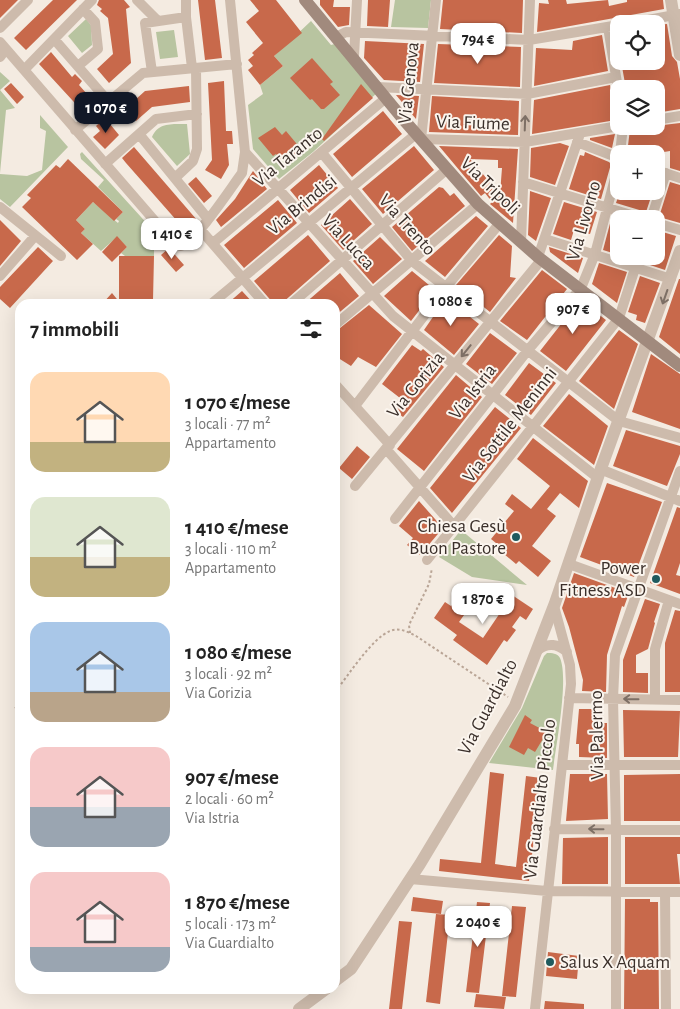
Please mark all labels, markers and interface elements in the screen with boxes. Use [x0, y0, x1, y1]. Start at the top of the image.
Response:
map controls [610, 15, 665, 265]
button: locate [610, 15, 665, 70]
pin: 794 € [443, 22, 513, 65]
text: 794 € [462, 31, 494, 47]
street label: Via Genova [395, 41, 423, 125]
button: layers [610, 80, 665, 135]
pin: 1 070 € [60, 92, 152, 134]
text: 1 070 € [85, 100, 127, 116]
street label: Via Fiume [436, 112, 510, 134]
one-way arrow [521, 115, 530, 131]
street label: Via Taranto [250, 123, 326, 191]
button: + [610, 145, 665, 200]
street label: Via Tripoli [457, 153, 523, 219]
street label: Via Brindisi [263, 171, 341, 239]
street label: Via Livorno [564, 179, 604, 263]
street label: Via Trento [375, 191, 439, 259]
button: − [610, 210, 665, 265]
street label: Via Lucca [318, 211, 378, 274]
pin: 1 410 € [126, 218, 218, 260]
text: 1 410 € [152, 226, 192, 242]
pin: 1 080 € [405, 284, 497, 327]
one-way arrow [660, 289, 669, 304]
pin: 907 € [538, 292, 608, 335]
text: 1 080 € [430, 293, 472, 309]
text: 907 € [557, 301, 589, 317]
icon: filters [297, 315, 325, 343]
text: 7 immobili [30, 319, 119, 340]
one-way arrow [461, 344, 472, 357]
street label: Via Gorizia [384, 348, 448, 422]
street label: Via Istria [446, 361, 500, 423]
street label: Via Sottile Meninni [459, 364, 561, 486]
icon: home [70, 392, 130, 452]
text: 1 070 €/mese [185, 392, 290, 413]
text: 3 locali · 77 m² [185, 416, 271, 432]
text: Appartamento [185, 435, 276, 451]
icon: home [70, 517, 130, 577]
text: 1 410 €/mese [185, 517, 289, 538]
place label: Chiesa Gesù Buon Pastore [409, 517, 506, 558]
marker: Chiesa Gesù Buon Pastore [510, 531, 522, 543]
text: 3 locali · 110 m² [185, 541, 277, 557]
place label: Power Fitness ASD [559, 559, 646, 600]
text: Appartamento [185, 560, 276, 576]
marker: Power Fitness ASD [650, 573, 662, 585]
pin: 1 870 € [437, 582, 529, 625]
text: 1 870 € [462, 591, 504, 607]
icon: home [70, 642, 130, 702]
text: 1 080 €/mese [185, 642, 292, 663]
street label: Via Guardialto [455, 656, 521, 758]
text: 3 locali · 92 m² [185, 666, 272, 682]
text: Via Gorizia [185, 685, 252, 701]
street label: Via Palermo [587, 690, 607, 780]
one-way arrow [624, 695, 640, 704]
street label: Via Guardialto Piccolo [521, 718, 559, 880]
icon: home [70, 767, 130, 827]
text: 907 €/mese [185, 767, 279, 788]
text: 2 locali · 60 m² [185, 791, 274, 807]
text: Via Istria [185, 810, 239, 826]
one-way arrow [589, 825, 605, 834]
icon: home [70, 892, 130, 952]
text: 1 870 €/mese [185, 892, 290, 913]
pin: 2 040 € [432, 906, 524, 948]
text: 2 040 € [456, 914, 500, 930]
text: 5 locali · 173 m² [185, 916, 276, 932]
text: Via Guardialto [185, 935, 274, 951]
place label: Salus X Aquam [560, 953, 670, 972]
marker: Salus X Aquam [544, 956, 556, 968]

